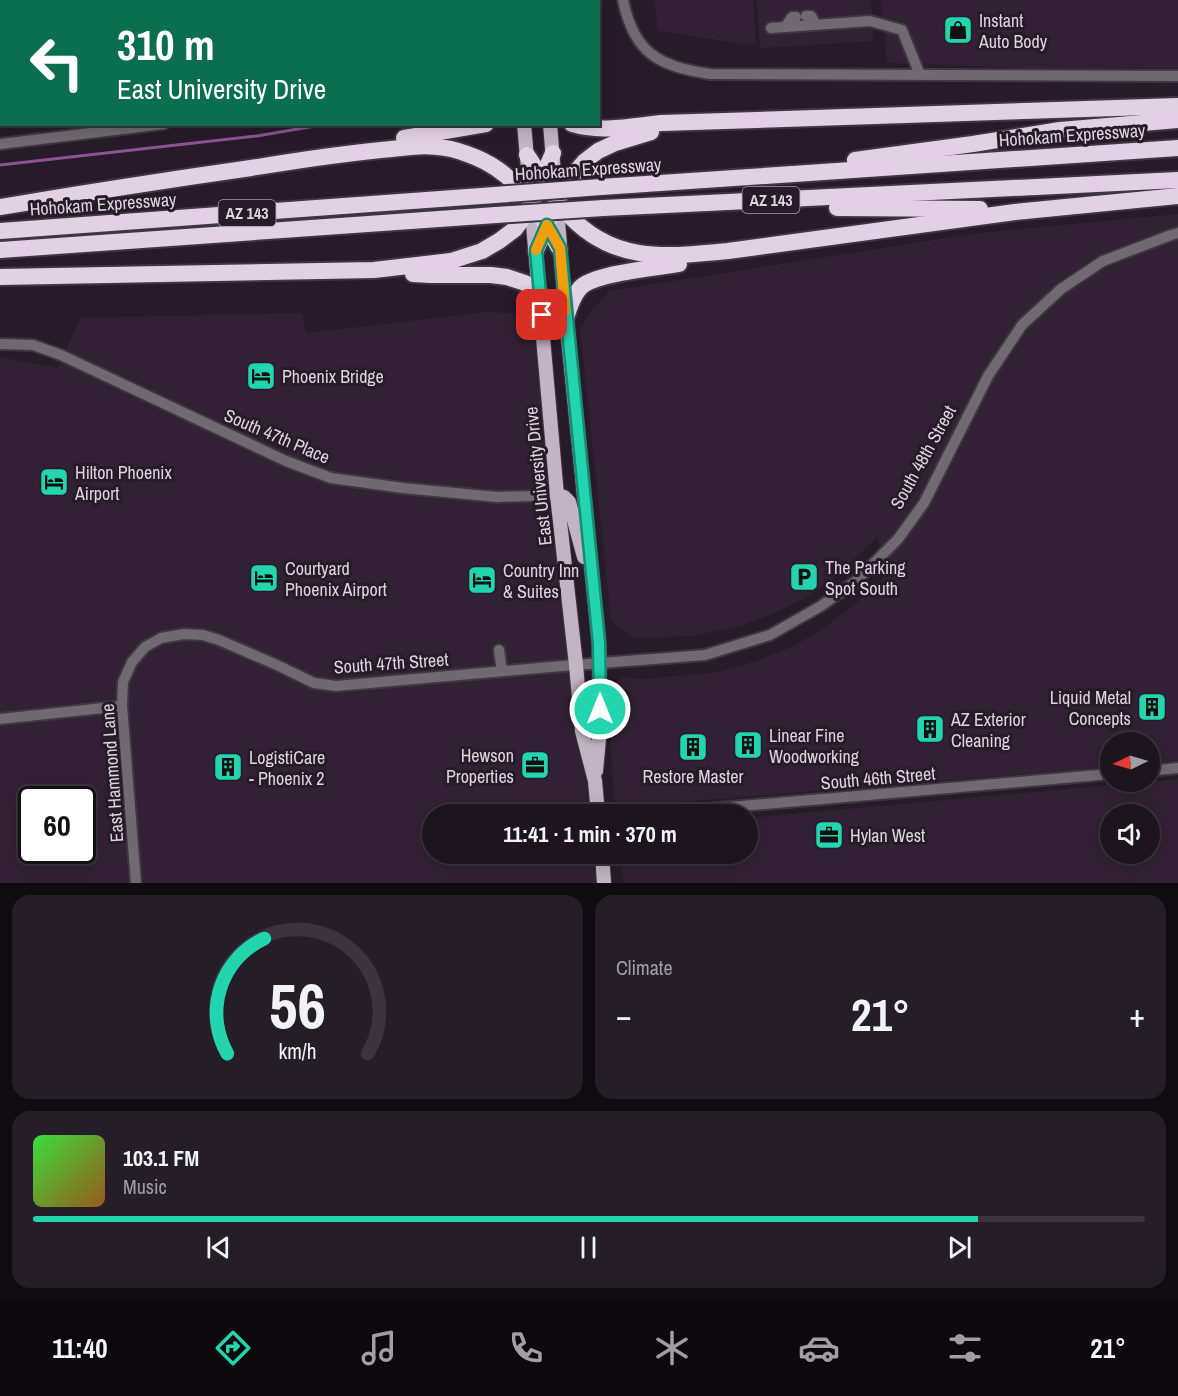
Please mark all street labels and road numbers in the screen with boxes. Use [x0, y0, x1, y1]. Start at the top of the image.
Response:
street label: Hohokam Expressway [998, 117, 1147, 153]
street label: Hohokam Expressway [514, 151, 663, 187]
street label: Hohokam Expressway [29, 186, 178, 222]
road number: AZ 143 [742, 187, 800, 213]
road number: AZ 143 [218, 200, 276, 226]
street label: South 48th Street [884, 401, 962, 513]
street label: South 47th Place [220, 403, 334, 469]
street label: East University Drive [518, 405, 558, 547]
street label: South 47th Street [333, 647, 449, 679]
street label: East Hammond Lane [95, 703, 129, 843]
street label: South 46th Street [820, 761, 936, 795]

